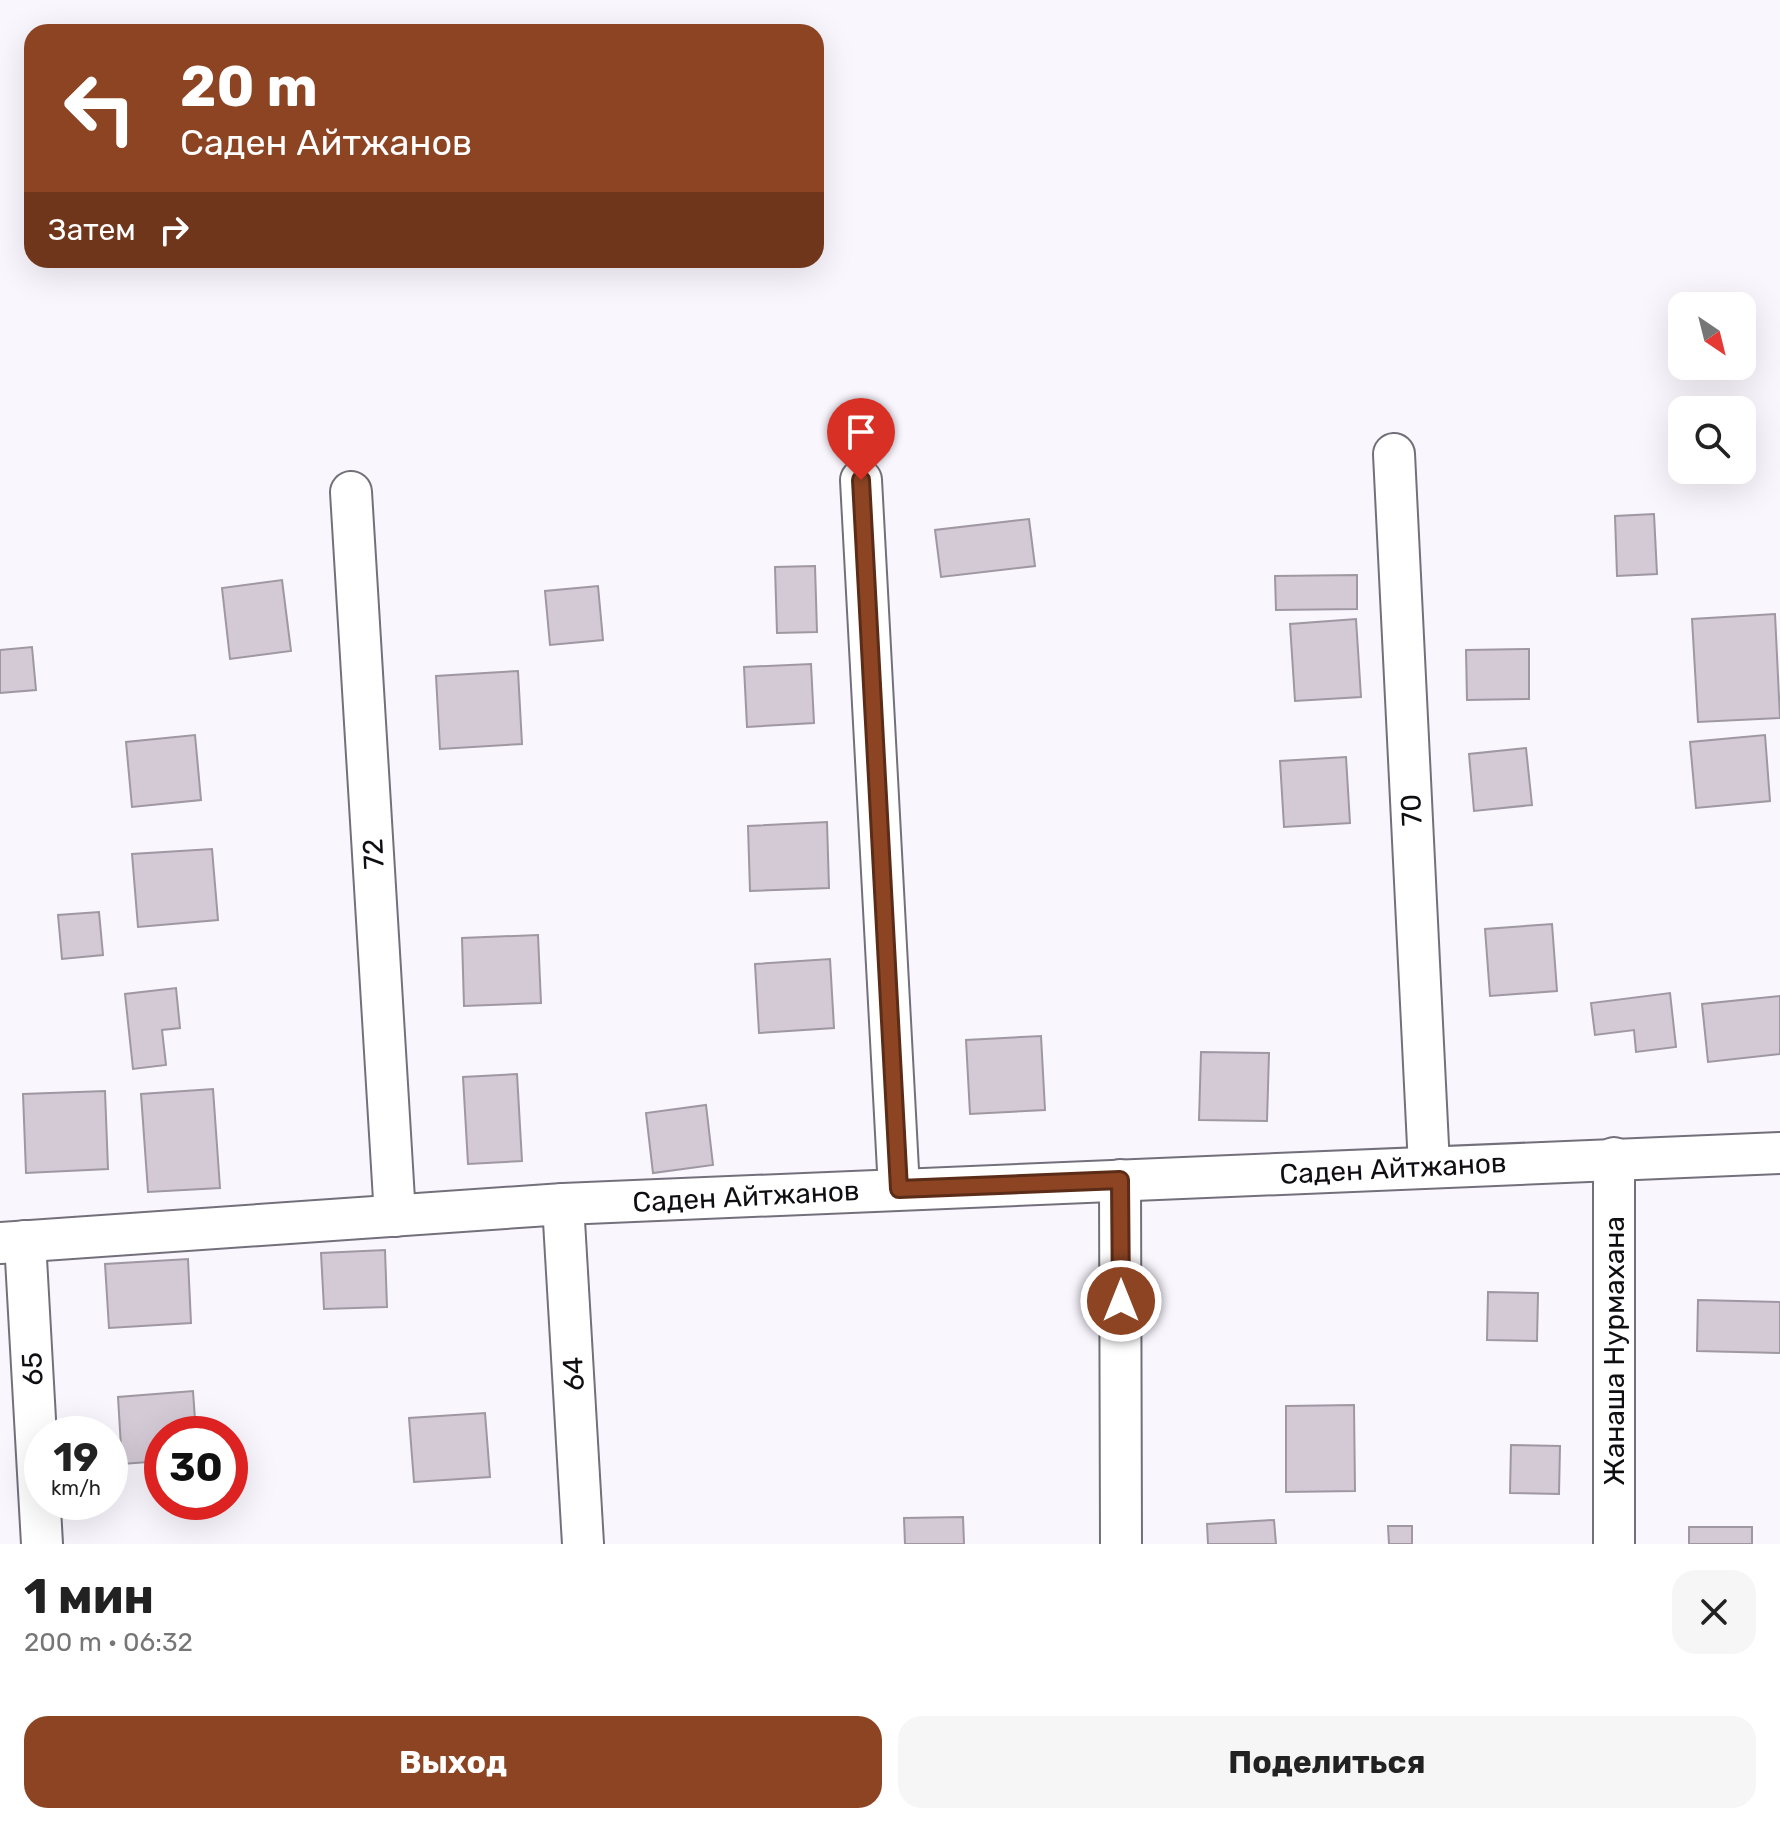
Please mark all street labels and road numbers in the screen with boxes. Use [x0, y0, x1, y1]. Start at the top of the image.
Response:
street label: 70 [1394, 793, 1429, 827]
street label: 72 [356, 838, 391, 870]
street label: Саден Айтжанов [1279, 1146, 1507, 1191]
street label: Саден Айтжанов [632, 1174, 860, 1219]
street label: Жанаша Нурмахана [1598, 1216, 1631, 1486]
street label: 65 [15, 1351, 50, 1387]
street label: 64 [556, 1356, 591, 1392]

